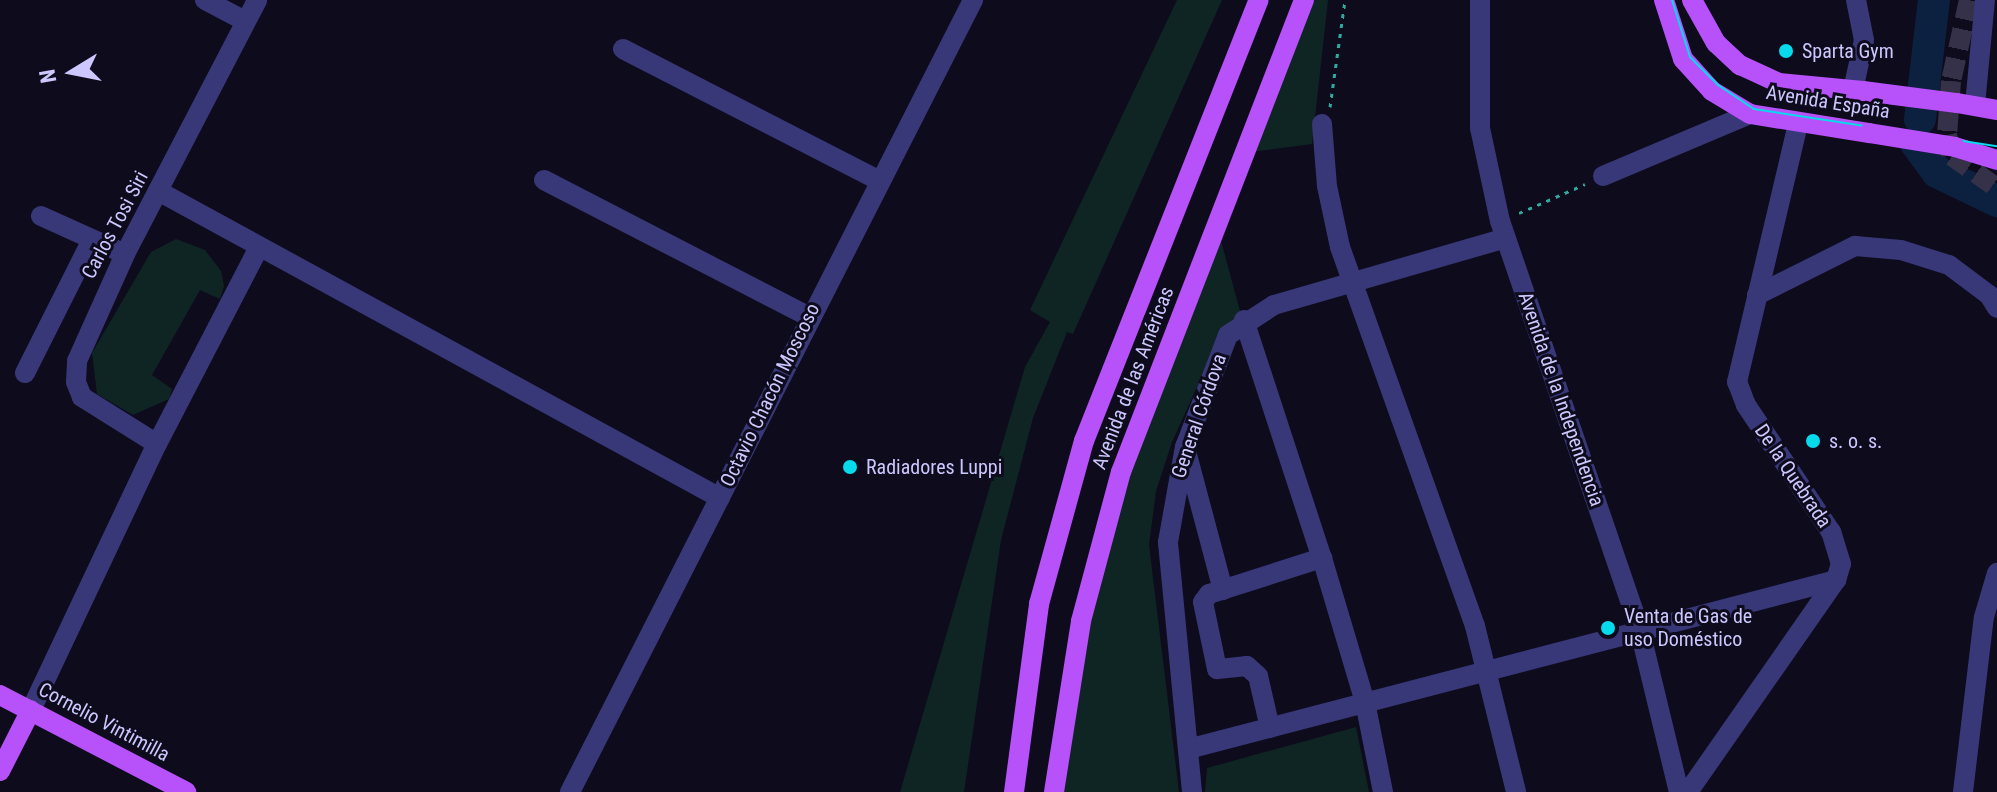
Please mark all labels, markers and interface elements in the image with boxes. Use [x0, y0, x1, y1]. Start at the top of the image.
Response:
north arrow [32, 32, 112, 112]
place label: Sparta Gym [1802, 39, 1894, 63]
marker: Sparta Gym [1777, 42, 1795, 60]
text: N [34, 67, 61, 85]
street label: Avenida España [1764, 80, 1892, 124]
street label: Carlos Tosi Siri [77, 167, 153, 283]
street label: Avenida de las Américas [1087, 283, 1179, 473]
street label: Avenida de la Independencia [1513, 289, 1609, 509]
street label: Octavio Chacón Moscoso [715, 299, 825, 491]
street label: General Córdova [1167, 351, 1231, 481]
street label: De la Quebrada [1750, 420, 1836, 532]
place label: s. o. s. [1829, 429, 1882, 453]
marker: s. o. s. [1804, 432, 1822, 450]
place label: Radiadores Luppi [866, 455, 1002, 479]
marker: Radiadores Luppi [841, 458, 859, 476]
place label: Venta de Gas de uso Doméstico [1624, 604, 1752, 651]
marker: Venta de Gas de uso Doméstico [1599, 619, 1617, 637]
street label: Cornelio Vintimilla [34, 677, 174, 767]

